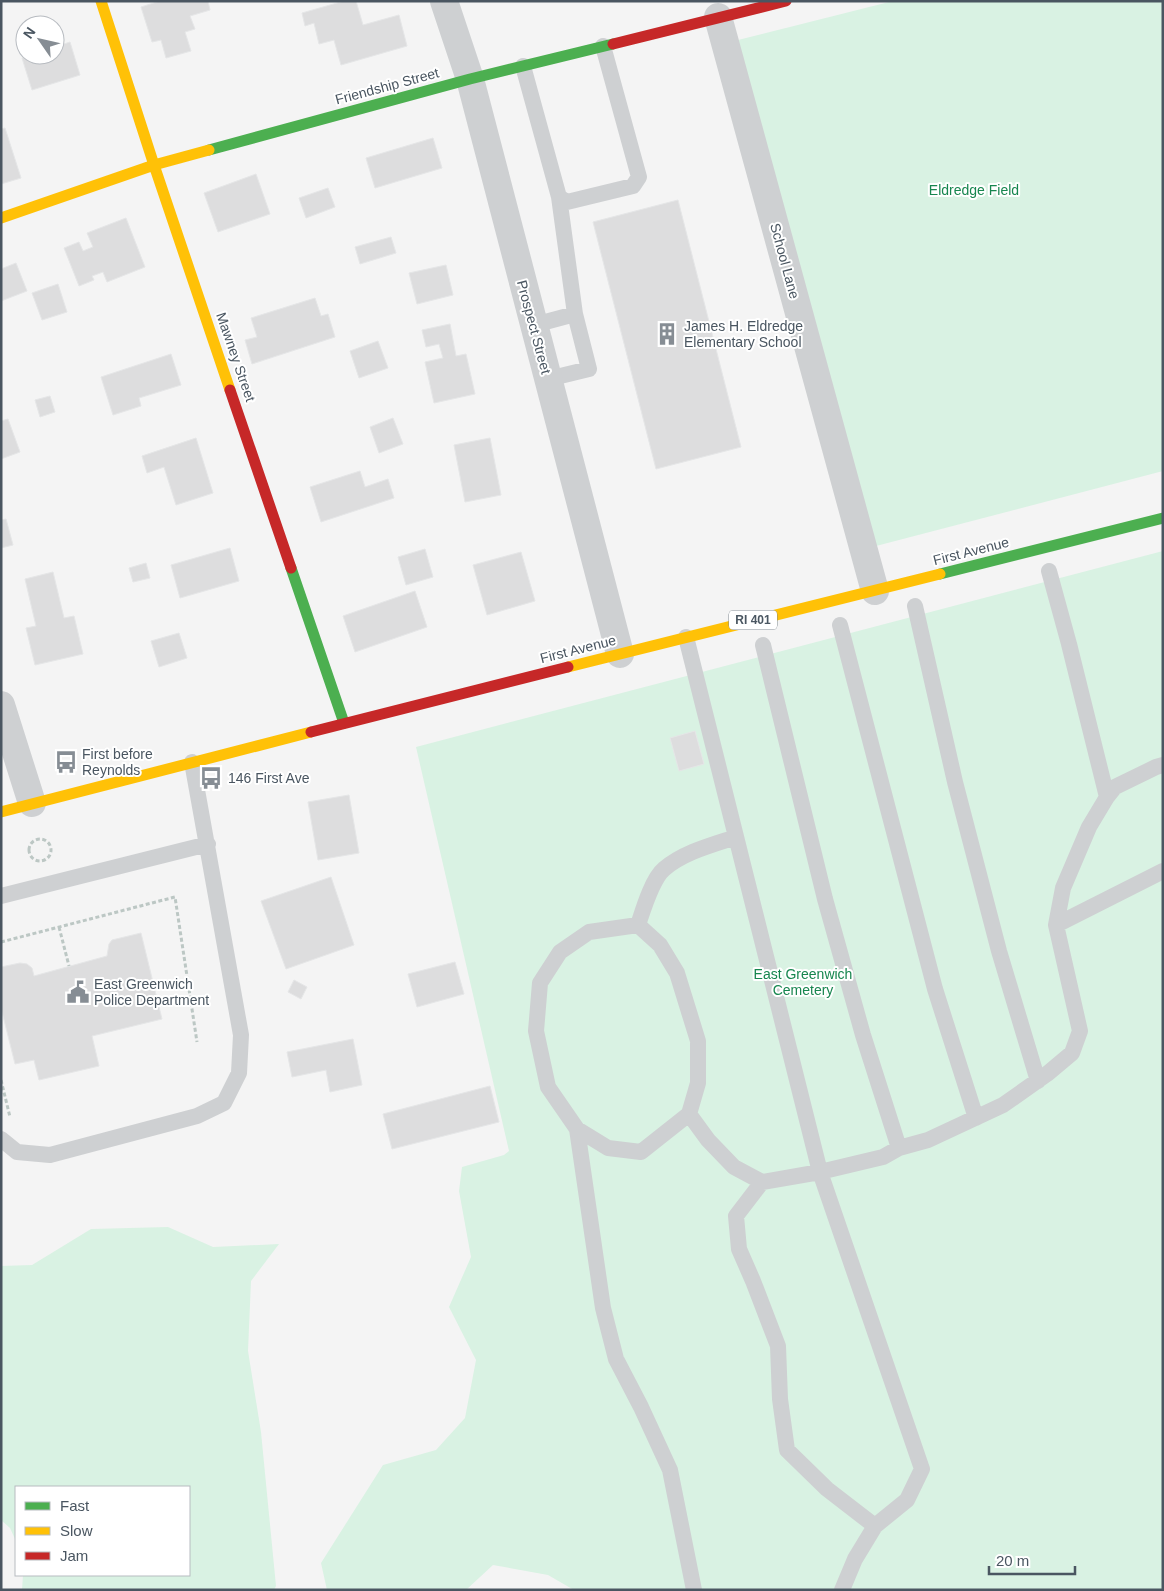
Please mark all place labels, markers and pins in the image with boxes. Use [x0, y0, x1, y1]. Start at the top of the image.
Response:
place label: James H. Eldredge Elementary School [684, 318, 803, 350]
building icon: James H. Eldredge Elementary School [654, 321, 680, 347]
place label: First before Reynolds [82, 746, 153, 778]
bus stop icon: First before Reynolds [53, 749, 79, 775]
bus stop icon: 146 First Ave [198, 765, 224, 791]
place label: 146 First Ave [228, 770, 310, 786]
place label: East Greenwich Police Department [94, 976, 209, 1008]
public building icon: East Greenwich Police Department [65, 979, 91, 1005]

